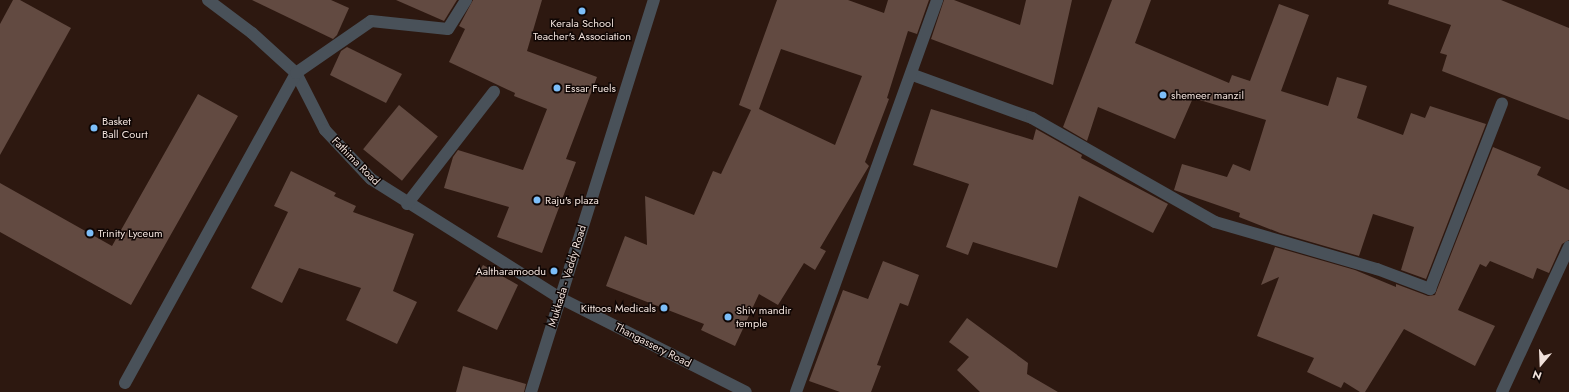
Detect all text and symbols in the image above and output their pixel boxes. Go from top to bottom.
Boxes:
marker: Kerala School Teacher's Association [577,6,587,16]
place label: Kerala School Teacher's Association [533,17,631,43]
place label: Essar Fuels [565,81,616,95]
marker: Essar Fuels [552,83,562,93]
place label: shemeer manzil [1171,88,1244,102]
marker: shemeer manzil [1158,90,1168,100]
place label: Basket Ball Court [102,115,148,141]
marker: Basket Ball Court [89,123,99,133]
street label: Fathima Road [329,134,383,188]
place label: Raju's plaza [545,193,599,207]
marker: Raju's plaza [532,195,542,205]
street label: Mukkada - Vaddy Road [545,223,589,329]
place label: Trinity Lyceum [98,226,163,240]
marker: Trinity Lyceum [85,228,95,238]
place label: Aaltharamoodu [476,264,546,278]
marker: Aaltharamoodu [549,266,559,276]
place label: Kittoos Medicals [581,301,656,315]
marker: Kittoos Medicals [659,303,669,313]
place label: Shiv mandir temple [736,304,791,330]
marker: Shiv mandir temple [723,312,733,322]
street label: Thangassery Road [613,320,693,370]
north arrow [1521,344,1561,384]
text: N [1530,366,1544,384]

